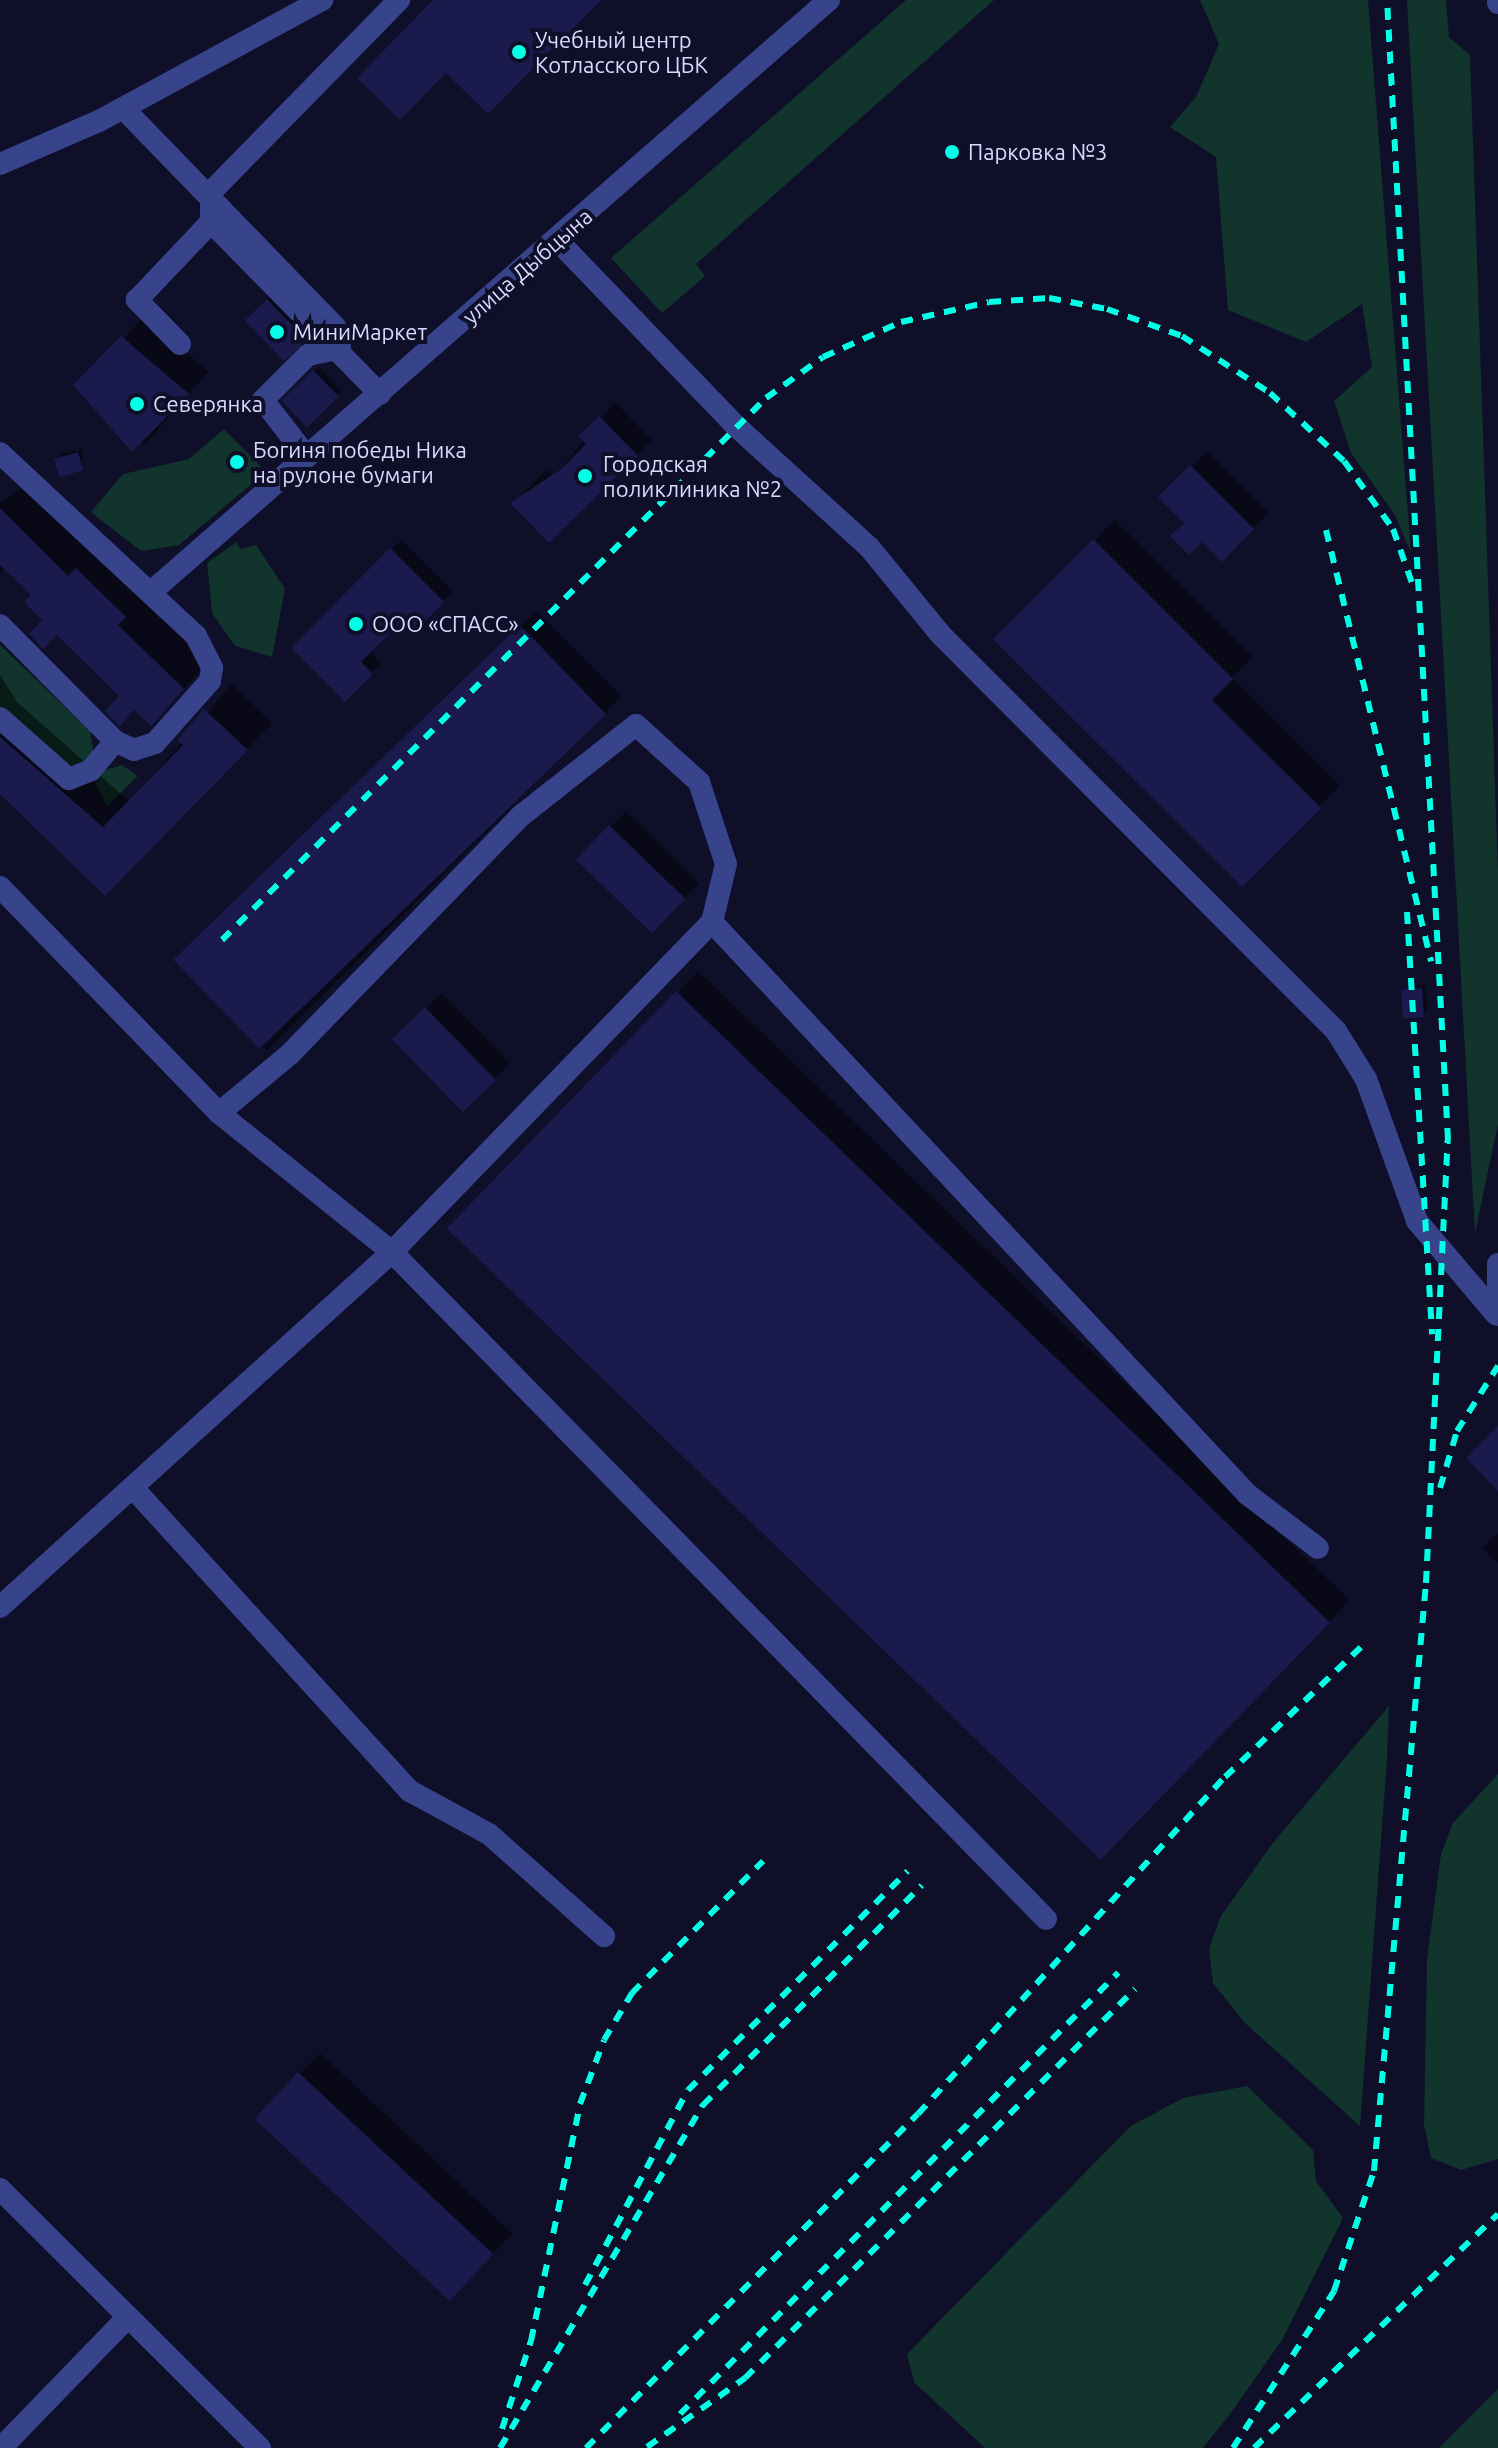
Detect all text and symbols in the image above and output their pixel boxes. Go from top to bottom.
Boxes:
place label: Учебный центр Котласского ЦБК [535,26,708,78]
marker: Учебный центр Котласского ЦБК [510,43,528,61]
place label: Парковка №3 [968,139,1108,165]
marker: Парковка №3 [943,143,961,161]
street label: улица Дыбцына [457,203,597,329]
place label: MиниMаркет [293,319,427,345]
marker: MиниMаркет [268,323,286,341]
place label: Северянка [153,391,263,417]
marker: Северянка [128,395,146,413]
place label: Богиня победы Ника на рулоне бумаги [253,436,467,488]
place label: Городская поликлиника №2 [603,450,782,502]
marker: Богиня победы Ника на рулоне бумаги [228,453,246,471]
marker: Городская поликлиника №2 [574,465,596,487]
place label: ООО «СПАСС» [372,611,518,637]
marker: ООО «СПАСС» [347,615,365,633]

